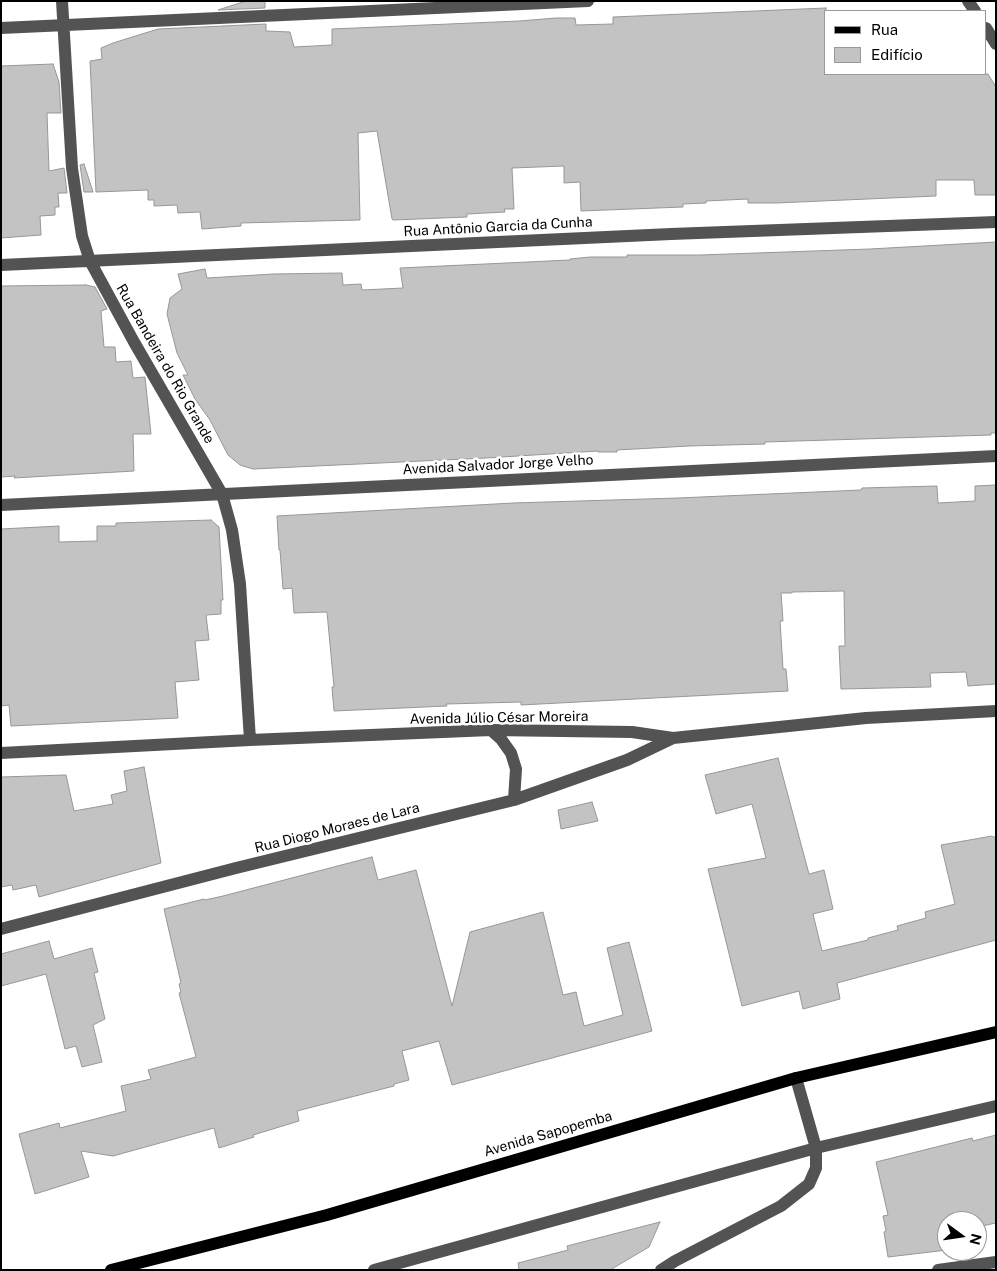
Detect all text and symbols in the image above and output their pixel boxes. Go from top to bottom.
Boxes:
legend [824,10,987,75]
text: Rua [871,21,898,38]
text: Edifício [871,46,923,63]
street label: Rua Antônio Garcia da Cunha [403,214,593,240]
street label: Rua Bandeira do Rio Grande [112,281,218,447]
street label: Avenida Salvador Jorge Velho [402,452,594,478]
street label: Avenida Júlio César Moreira [409,708,589,728]
street label: Rua Diogo Moraes de Lara [253,799,421,857]
street label: Avenida Sapopemba [482,1108,614,1160]
north arrow [937,1211,987,1261]
text: N [966,1232,985,1247]

